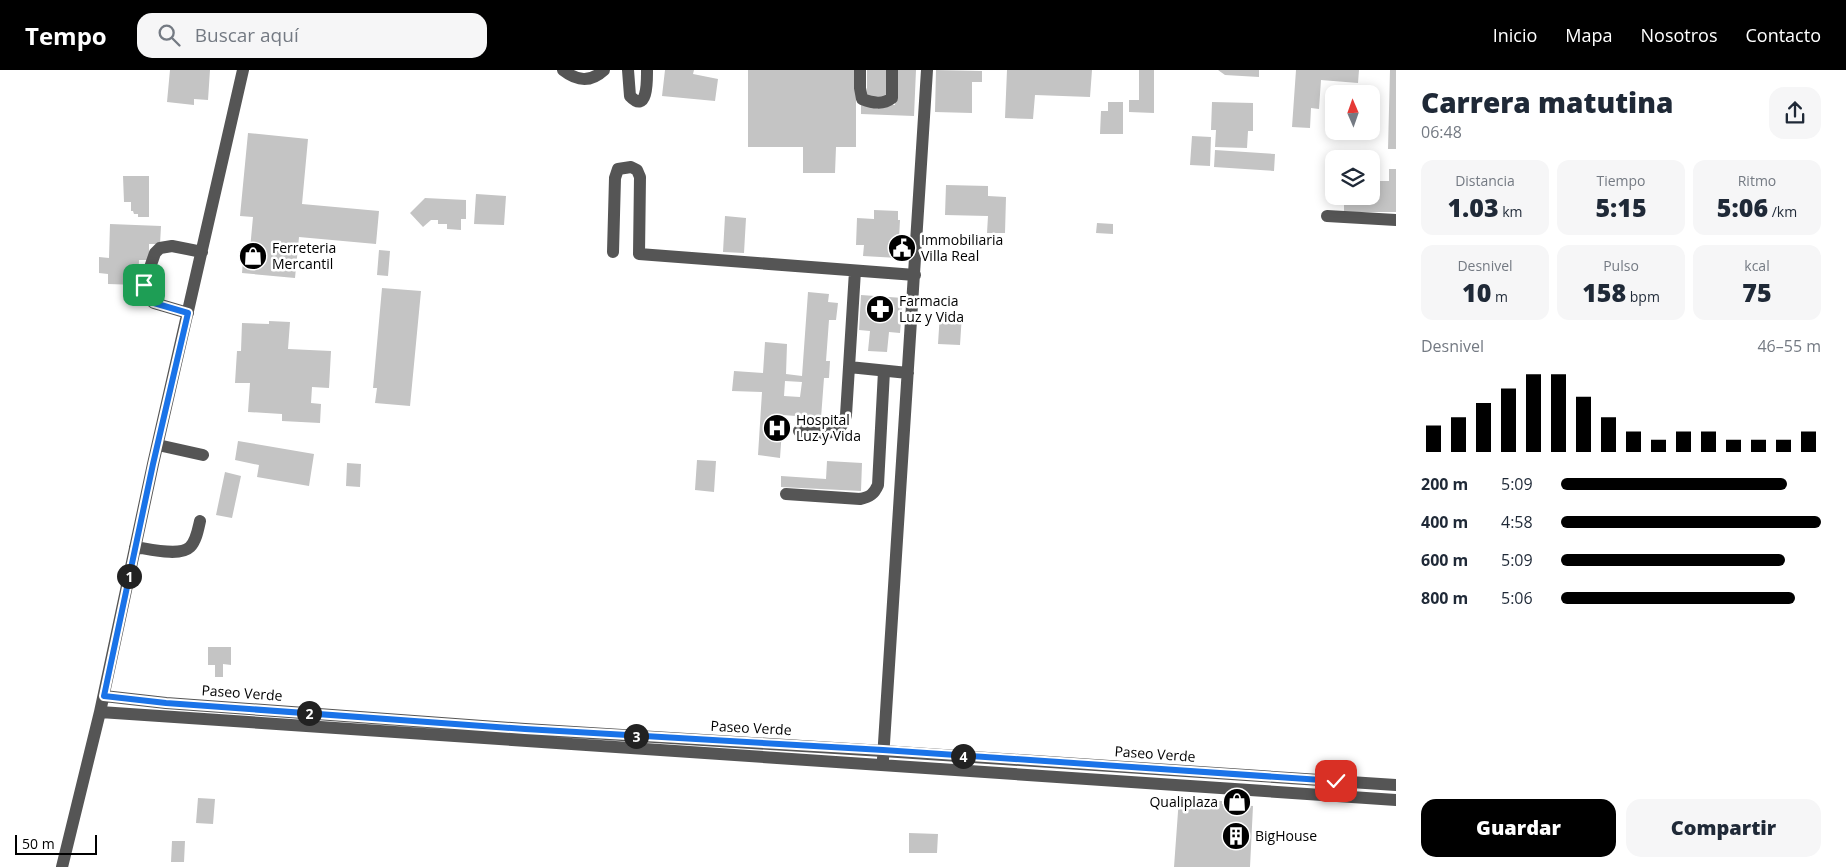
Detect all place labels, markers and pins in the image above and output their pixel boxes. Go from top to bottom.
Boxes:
place label: Immobiliaria Villa Real [921,230,1003,265]
public building icon: Immobiliaria Villa Real [887,233,917,263]
place label: Ferreteria Mercantil [272,238,336,273]
shop icon: Ferreteria Mercantil [238,241,268,271]
pin [123,264,165,306]
place label: Farmacia Luz y Vida [899,291,964,326]
pharmacy icon: Farmacia Luz y Vida [865,294,895,324]
place label: Hospital Luz y Vida [796,410,861,445]
hospital icon: Hospital Luz y Vida [762,413,792,443]
pin: 1 [116,564,142,588]
pin: 2 [296,700,322,726]
pin: 3 [624,724,648,748]
pin: 4 [950,744,976,768]
pin [1315,760,1357,802]
shop icon: Qualiplaza [1222,787,1252,817]
place label: Qualiplaza [1149,792,1218,811]
building icon: BigHouse [1221,821,1251,851]
place label: BigHouse [1255,826,1317,845]

